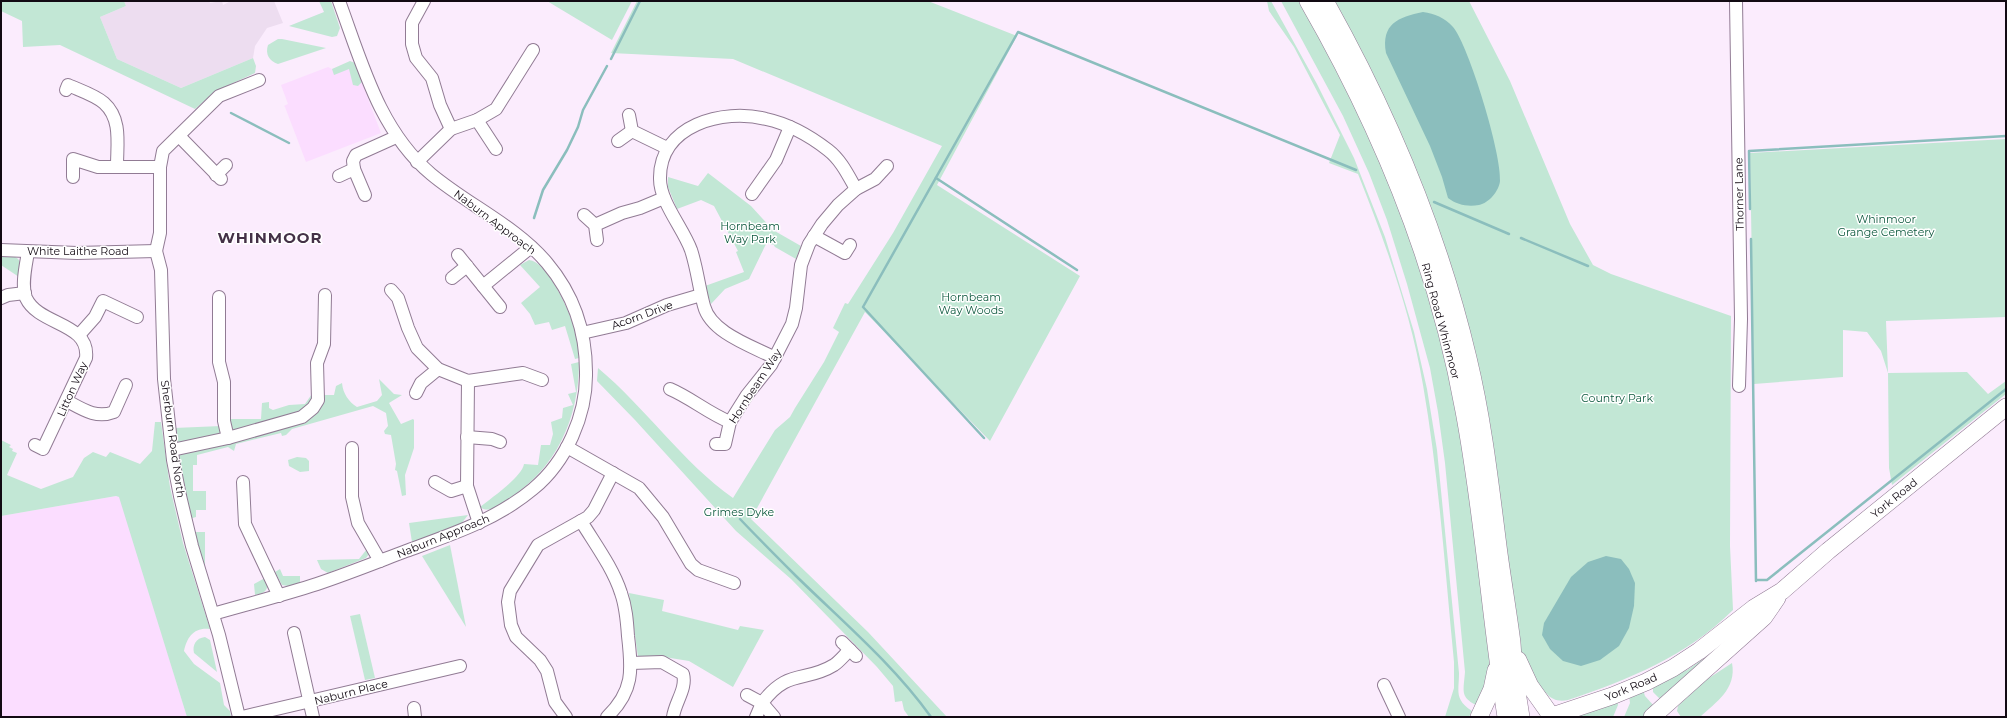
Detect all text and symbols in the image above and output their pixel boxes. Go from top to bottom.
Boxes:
street label: Thorner Lane [1731,157,1747,231]
street label: Naburn Approach [451,187,539,257]
park label: Whinmoor Grange Cemetery [1837,212,1935,239]
park label: Hornbeam Way Park [720,219,780,246]
district label: WHINMOOR [217,228,323,247]
street label: White Laithe Road [27,244,129,258]
street label: Ring Road Whinmoor [1419,261,1463,381]
park label: Hornbeam Way Woods [939,290,1004,317]
street label: Acorn Drive [609,297,675,333]
street label: Hornbeam Way [726,346,784,426]
street label: Litton Way [54,359,90,419]
street label: Sherburn Road North [158,379,188,499]
park label: Country Park [1581,391,1653,405]
street label: York Road [1868,475,1920,521]
park label: Grimes Dyke [704,505,775,519]
street label: Naburn Approach [395,511,491,561]
street label: York Road [1603,670,1659,704]
street label: Naburn Place [313,676,389,708]

